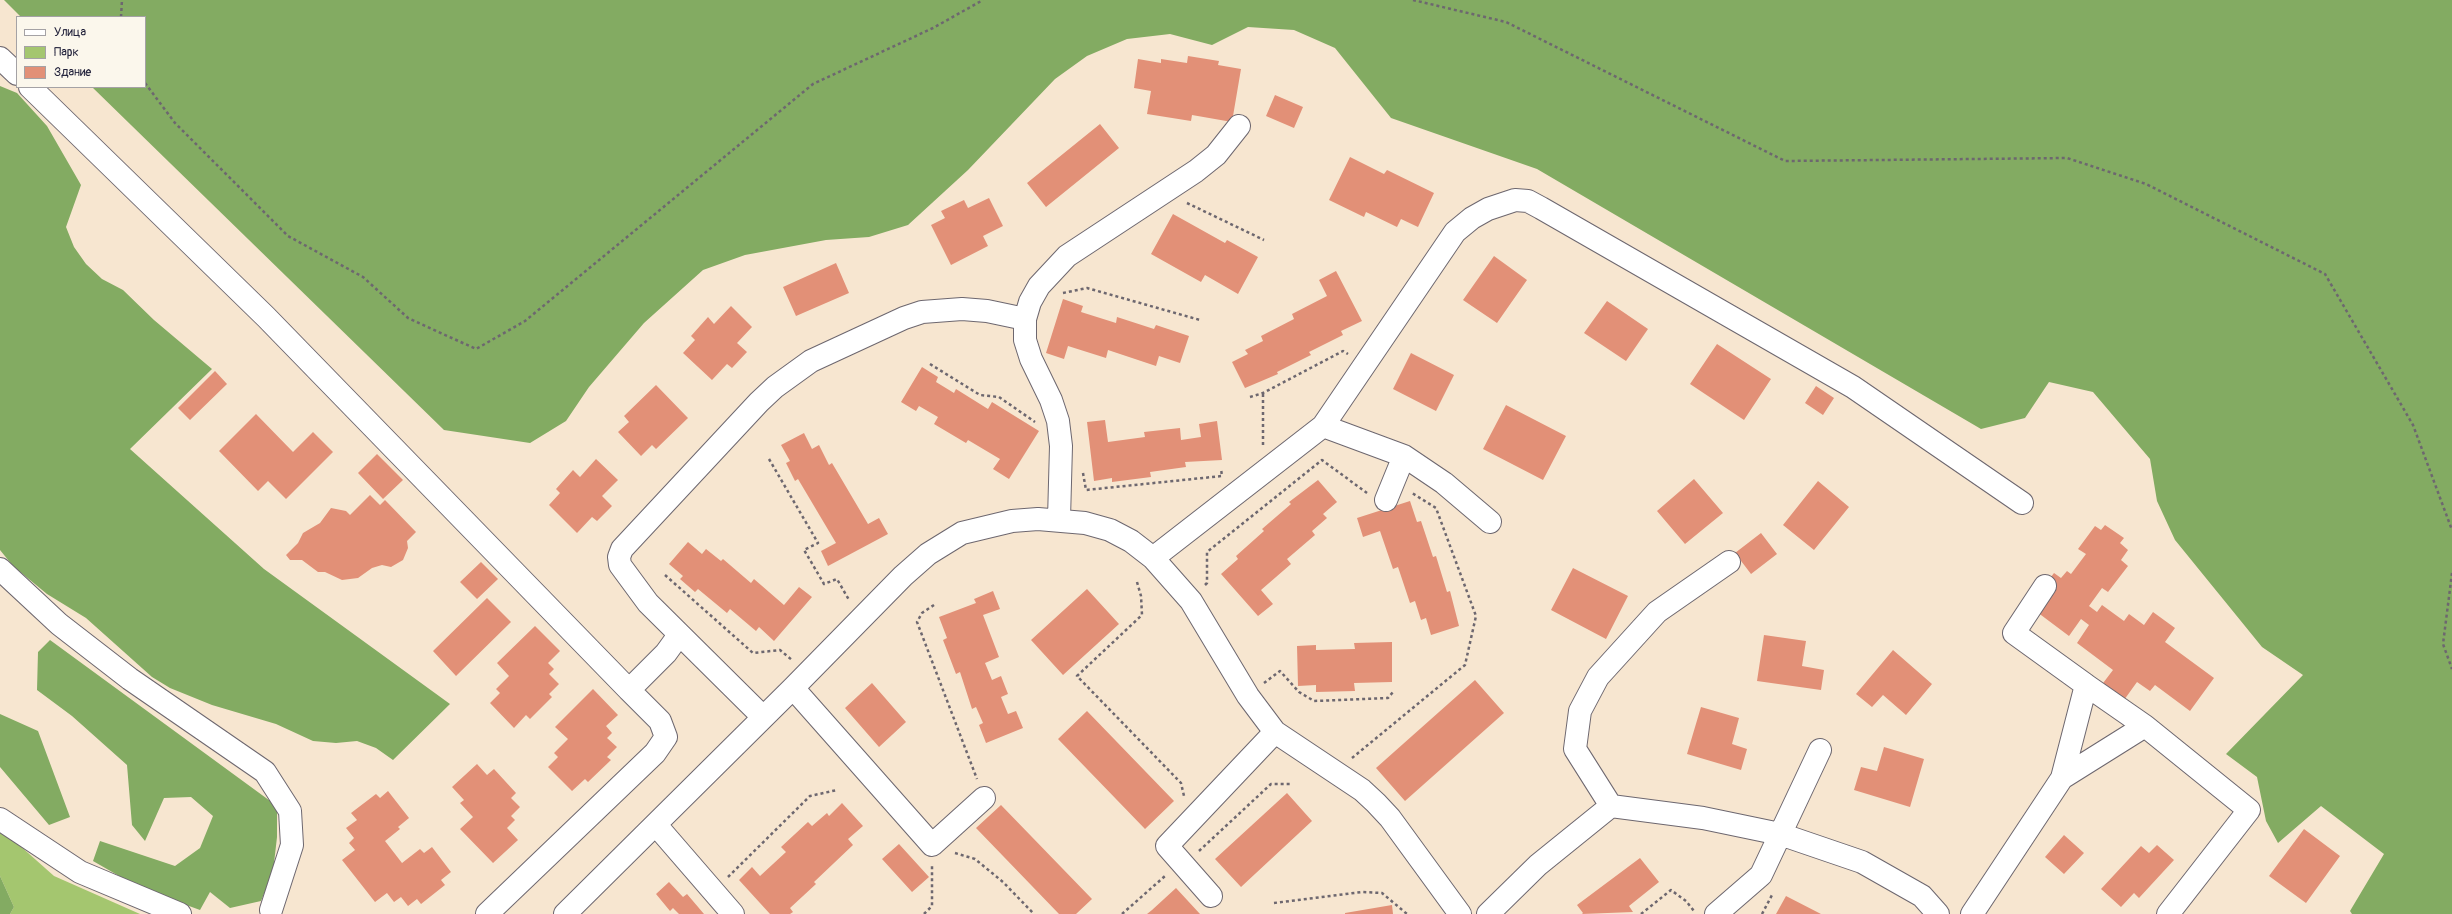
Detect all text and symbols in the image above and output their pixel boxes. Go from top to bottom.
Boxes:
legend [16,16,146,88]
text: Улица [54,25,86,40]
text: Парк [54,45,79,60]
text: Здание [54,65,91,80]

